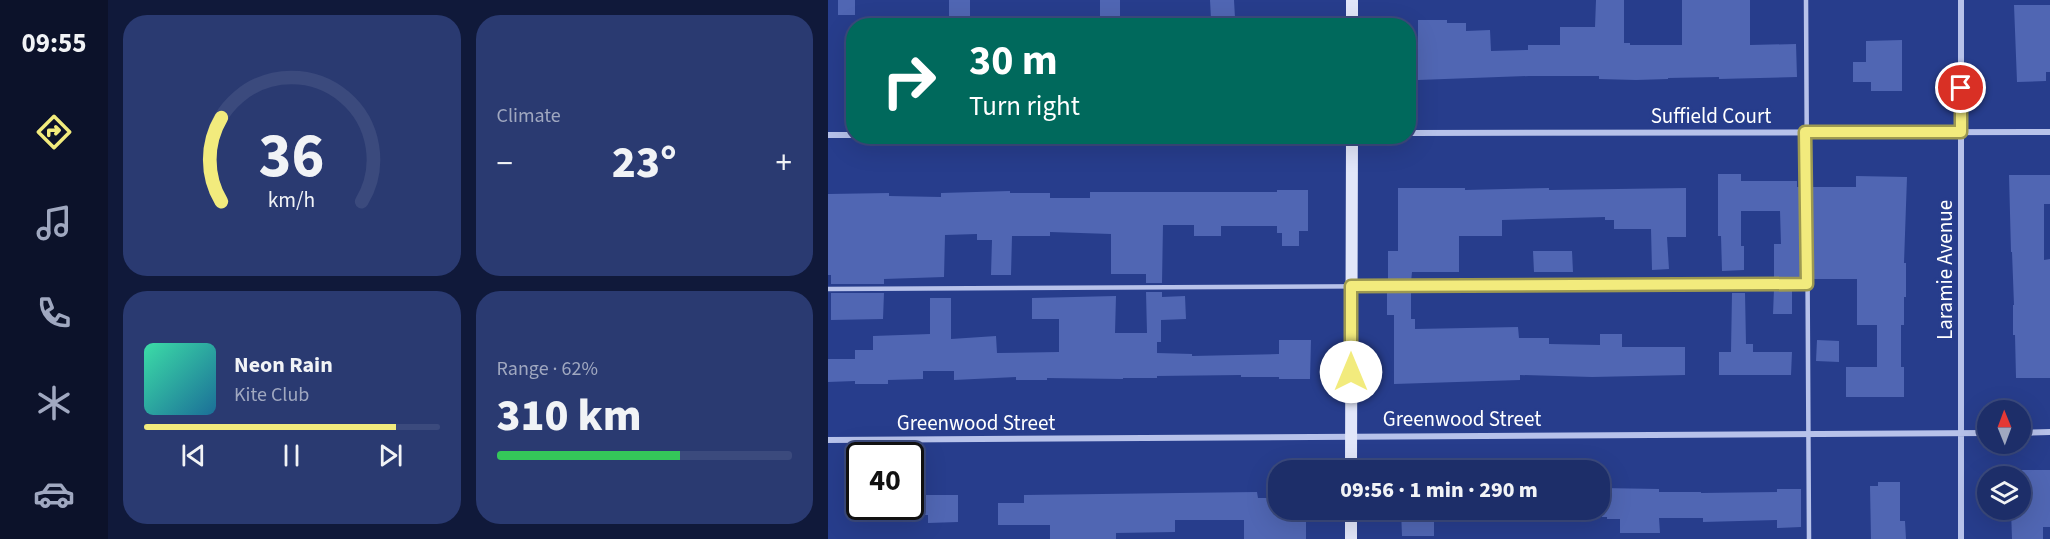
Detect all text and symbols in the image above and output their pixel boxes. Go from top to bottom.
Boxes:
text: 09:55 [21,24,87,63]
text: 30 m [969,31,1058,91]
icon: right [870,42,948,120]
pin [1935,62,1986,113]
icon: arrive [1944,71,1977,104]
text: Turn right [969,87,1080,126]
street label: Suffield Court [1651,101,1771,131]
text: Climate [497,102,561,130]
icon: directions [33,111,75,153]
text: 36 [259,112,325,201]
text: 23° [612,131,677,195]
text: − [497,140,513,187]
text: + [776,140,792,187]
text: km/h [268,186,316,217]
street label: Laramie Avenue [1930,200,1960,340]
icon: music [33,202,75,244]
icon: phone [33,292,75,334]
position arrow [1319,340,1383,404]
text: Neon Rain [234,349,333,381]
text: Range · 62% [497,355,598,383]
text: Kite Club [234,381,309,409]
icon: climate [33,382,75,424]
text: 310 km [497,384,642,448]
north arrow [1977,400,2031,454]
map controls [1977,400,2031,520]
street label: Greenwood Street [1383,404,1541,434]
street label: Greenwood Street [897,408,1055,438]
icon: previous [177,439,210,472]
icon: pause [275,439,308,472]
icon: next [374,439,407,472]
speed limit sign: 40 [846,442,924,520]
button: layers [1977,466,2031,520]
icon: car [33,473,75,515]
text: 09:56 · 1 min · 290 m [1340,474,1538,506]

